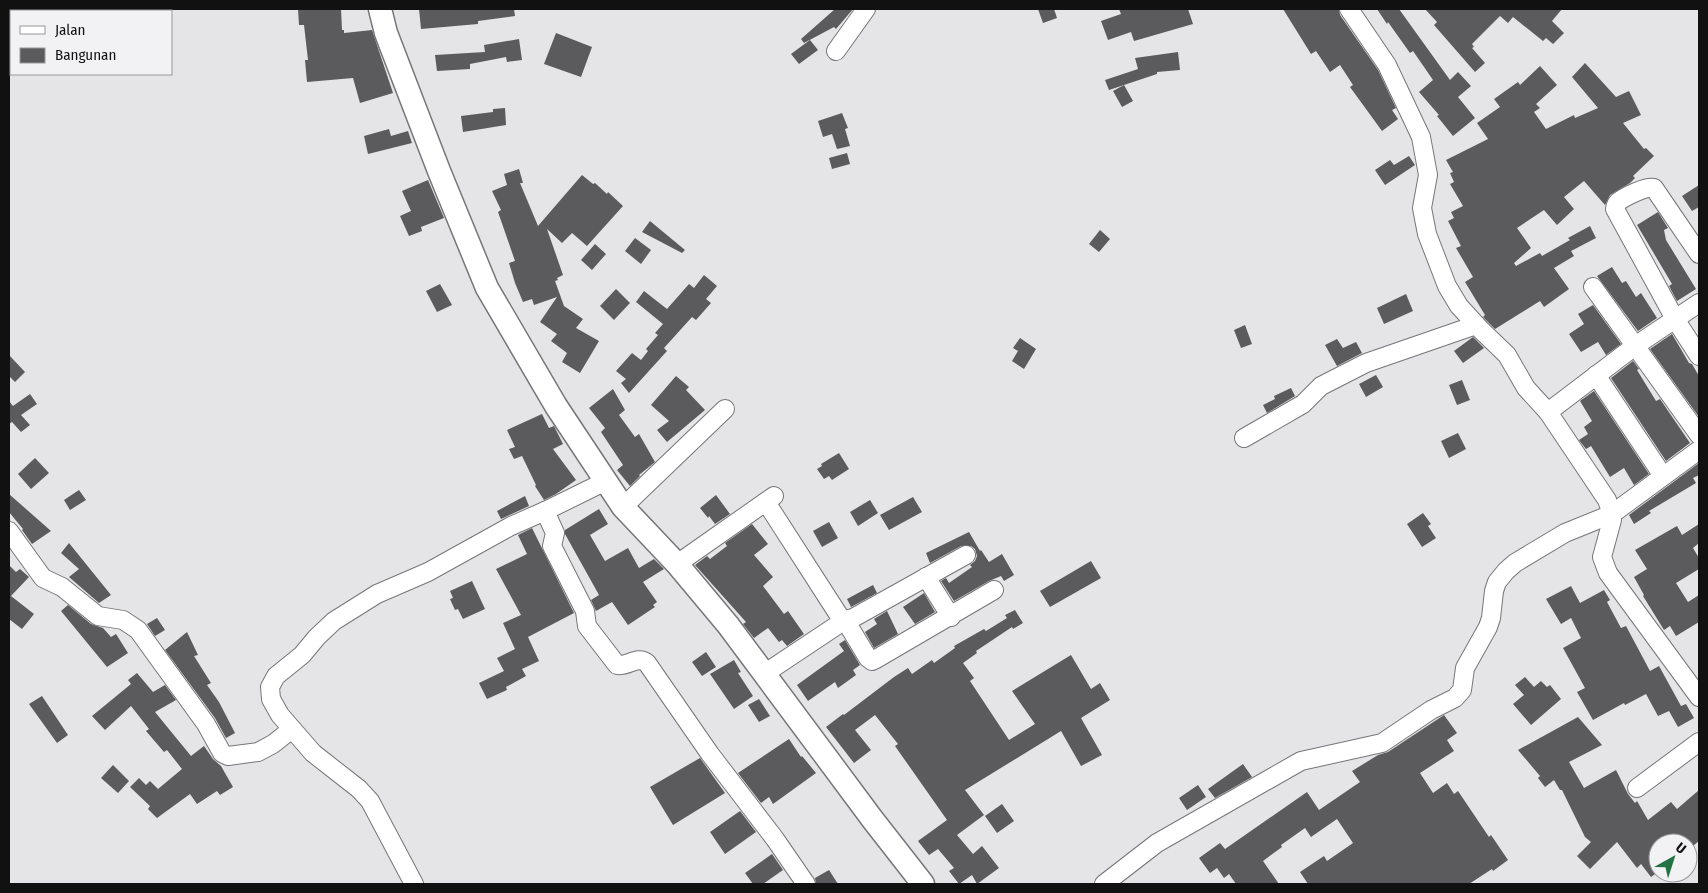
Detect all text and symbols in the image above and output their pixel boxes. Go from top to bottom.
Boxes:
legend [10,10,172,75]
text: Jalan [55,21,85,39]
text: Bangunan [55,46,116,64]
north arrow [1648,833,1698,883]
text: U [1672,839,1689,857]

